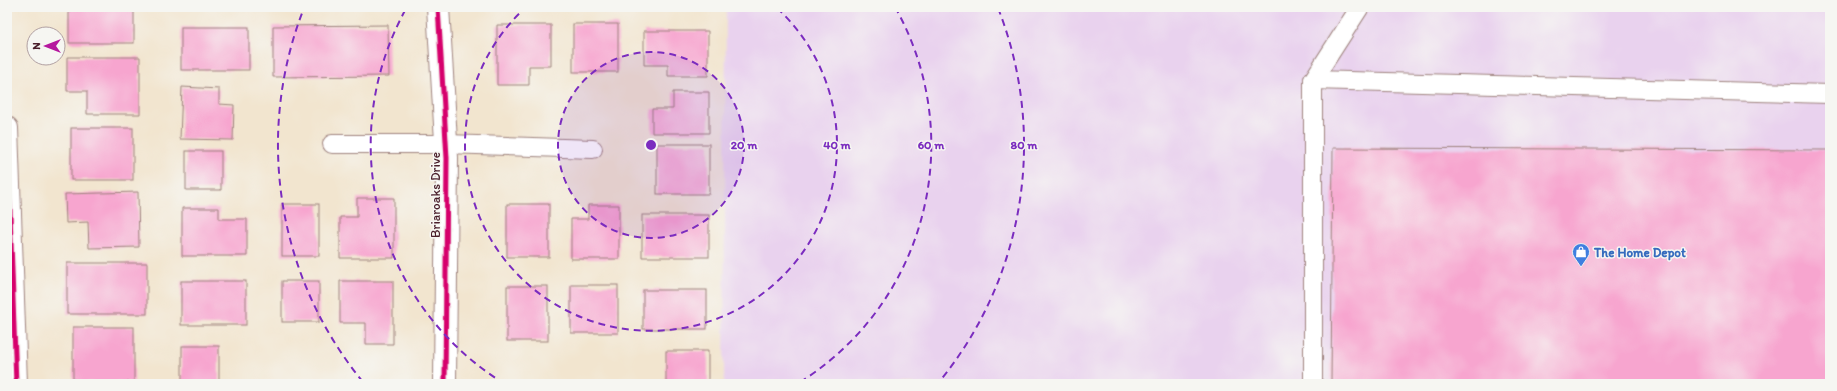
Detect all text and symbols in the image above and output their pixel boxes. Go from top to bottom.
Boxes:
north arrow [26,26,66,66]
text: N [30,42,43,50]
centre of rings [644,138,658,152]
text: 20 m [731,138,758,152]
text: 40 m [823,138,852,152]
text: 60 m [918,138,945,152]
text: 80 m [1011,138,1038,152]
street label: Briaroaks Drive [428,152,443,238]
shop icon: The Home Depot [1571,242,1591,267]
place label: The Home Depot [1593,245,1686,261]

